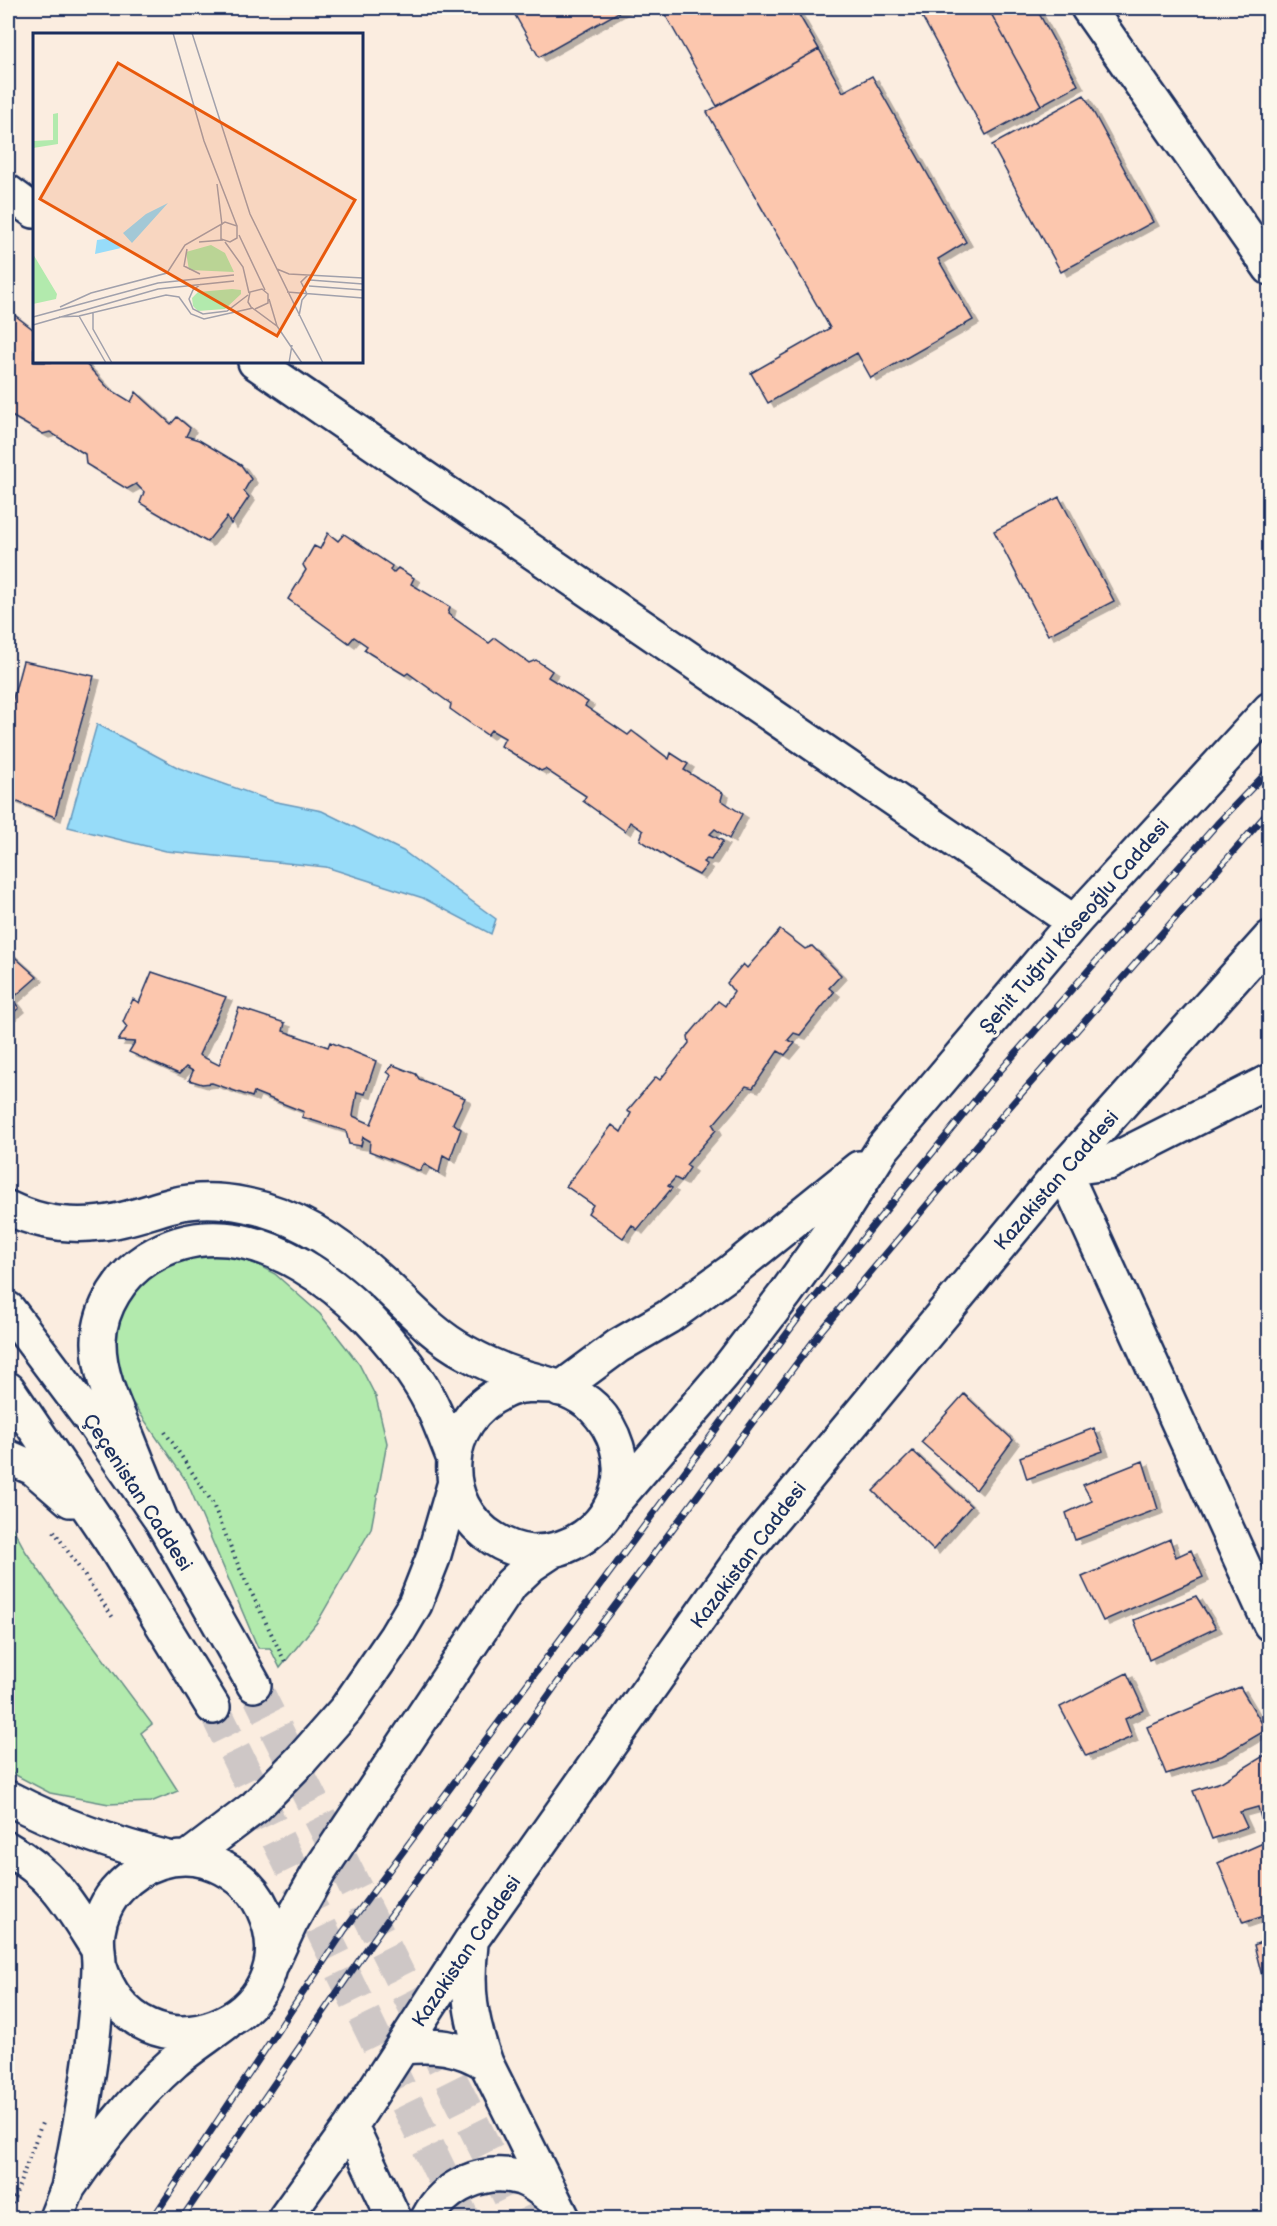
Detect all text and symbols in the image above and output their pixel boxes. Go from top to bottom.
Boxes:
inset map [33,33,363,363]
street label: Şehit Tuğrul Köseoğlu Caddesi [975,814,1175,1039]
street label: Kazakistan Caddesi [989,1106,1124,1255]
street label: Çeçenistan Caddesi [77,1409,197,1576]
street label: Kazakistan Caddesi [686,1478,812,1634]
street label: Kazakistan Caddesi [407,1871,526,2032]

